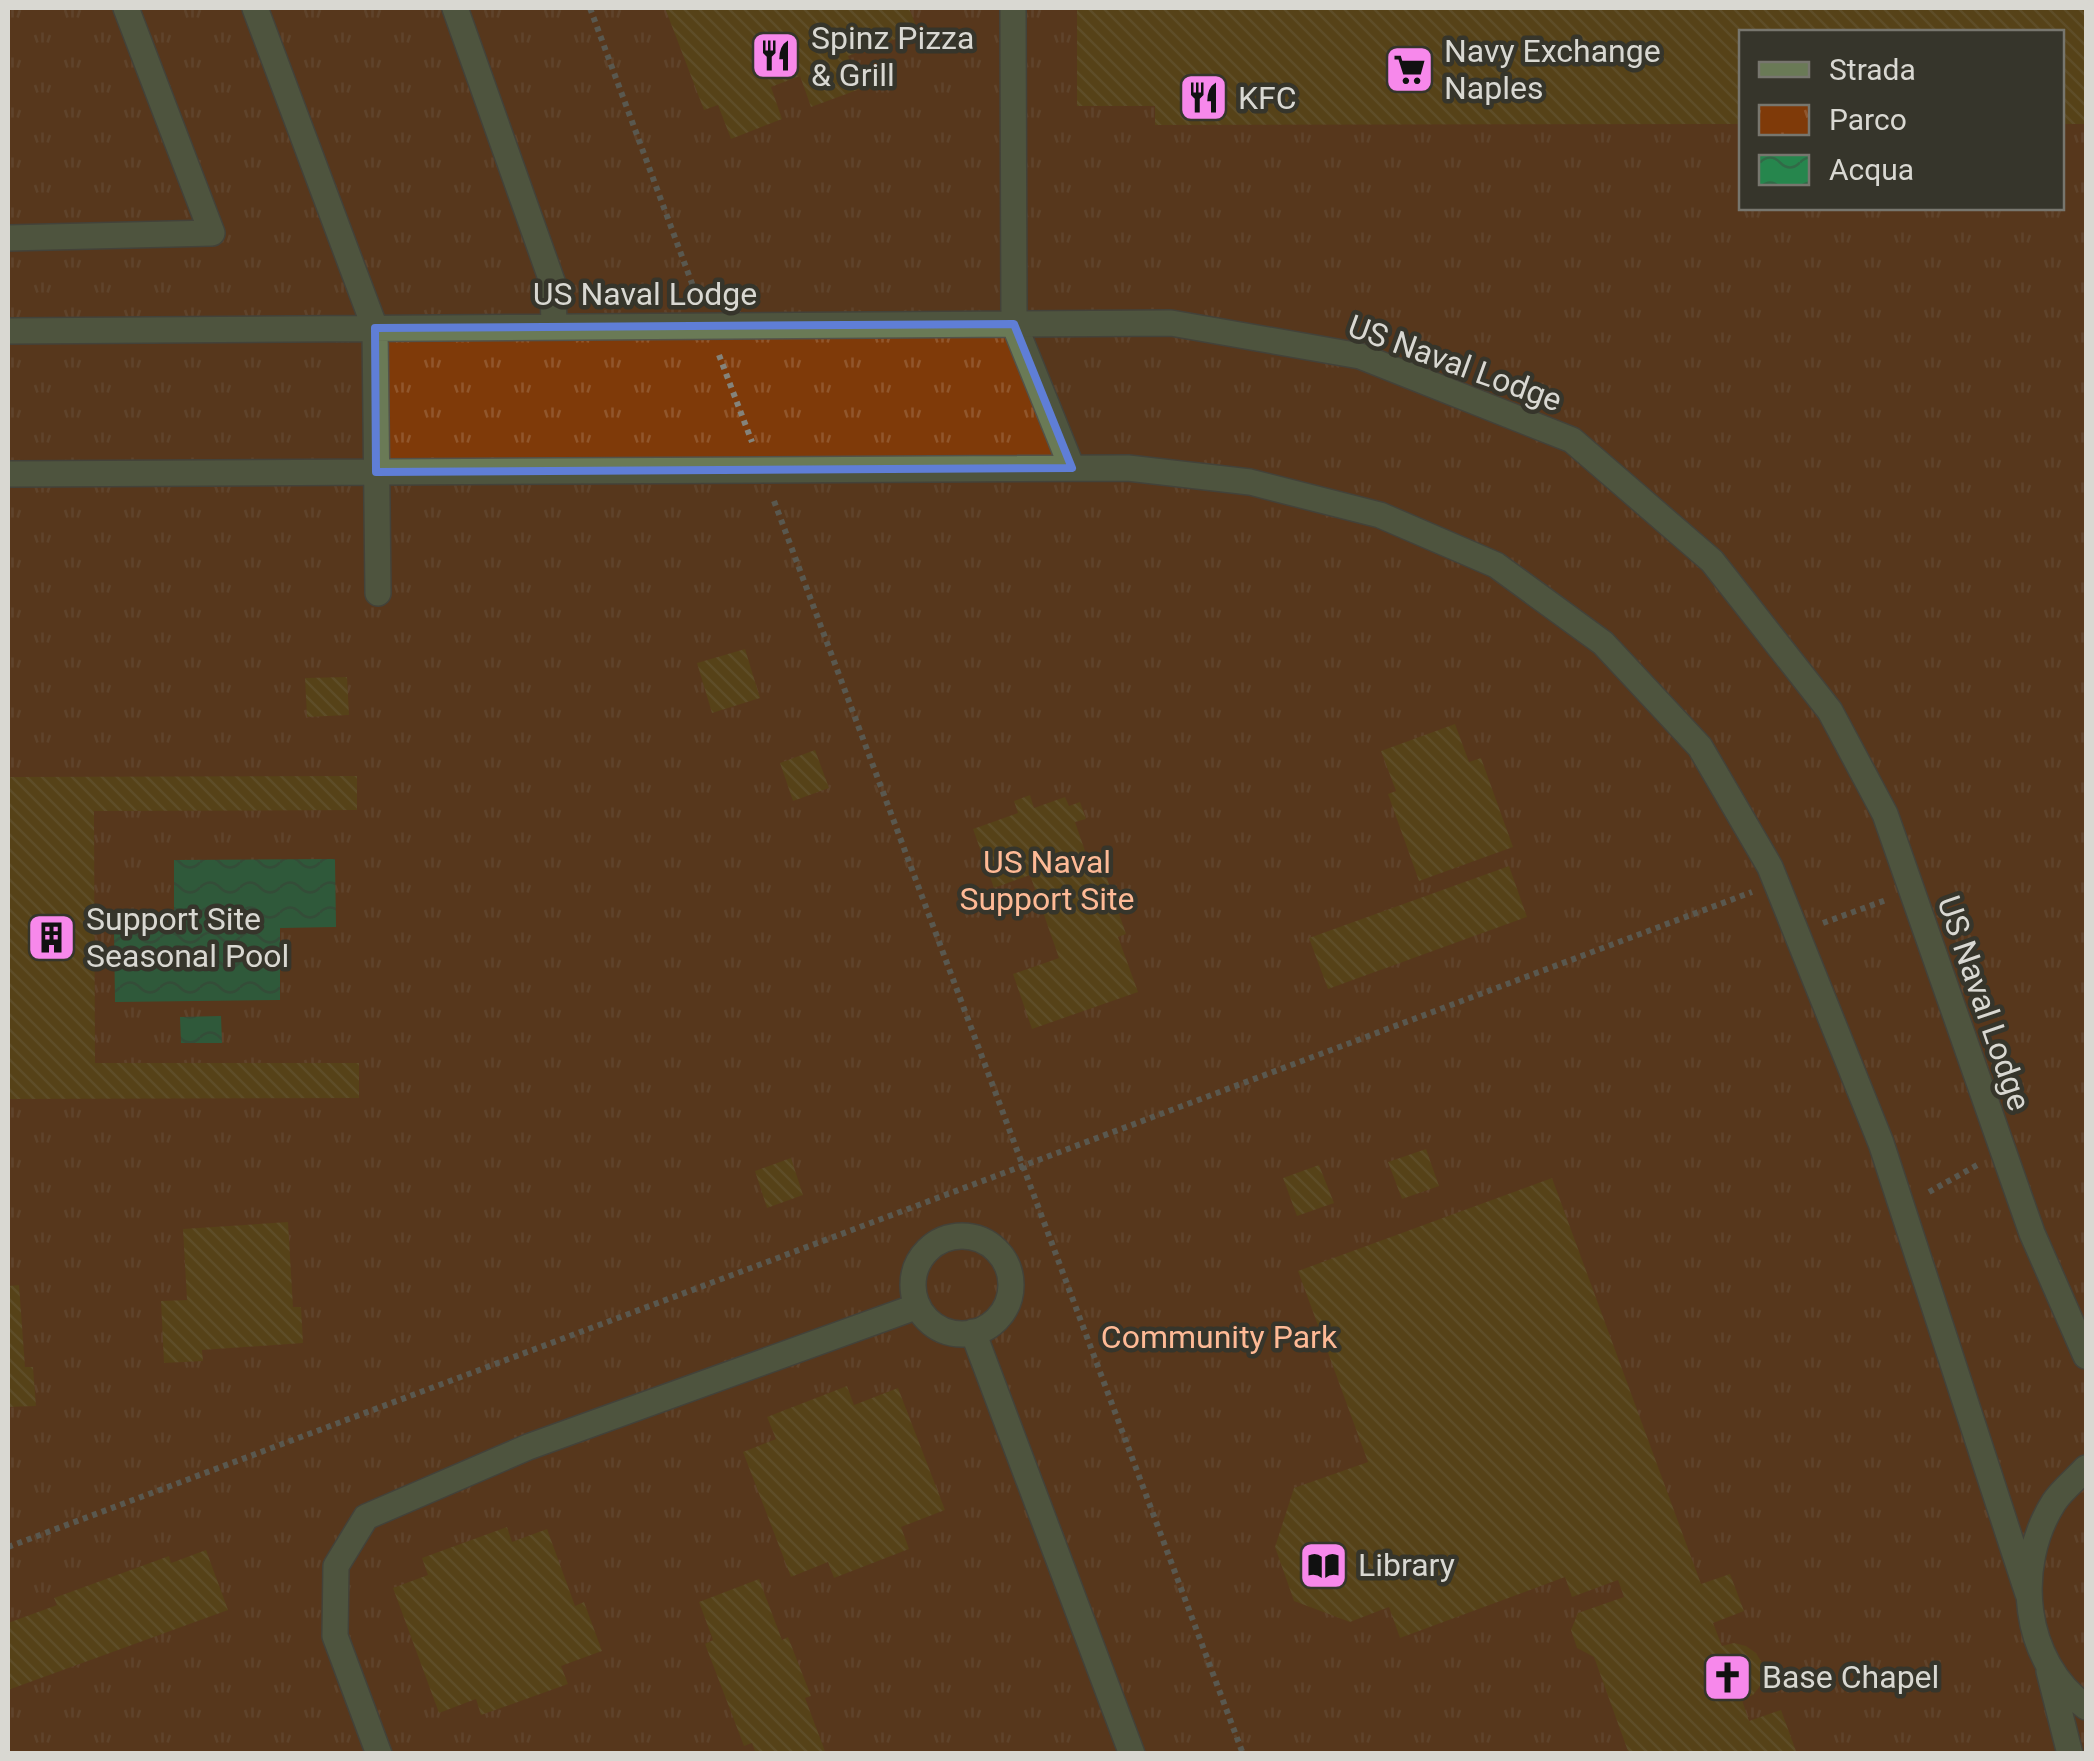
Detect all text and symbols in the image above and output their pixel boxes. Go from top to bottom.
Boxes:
place label: Spinz Pizza & Grill [811,19,974,94]
restaurant icon: Spinz Pizza & Grill [750,30,802,82]
legend [1739,30,2064,210]
place label: Navy Exchange Naples [1444,32,1661,107]
supermarket icon: Navy Exchange Naples [1383,43,1435,95]
text: Strada [1829,52,1916,87]
restaurant icon: KFC [1177,72,1229,124]
place label: KFC [1238,79,1297,117]
text: Parco [1829,102,1907,137]
text: Acqua [1829,152,1914,187]
street label: US Naval Lodge [533,275,757,313]
street label: US Naval Lodge [1343,307,1567,419]
park label: US Naval Support Site [959,843,1135,918]
street label: US Naval Lodge [1929,891,2039,1115]
place label: Support Site Seasonal Pool [86,900,289,975]
building icon: Support Site Seasonal Pool [25,911,77,963]
park label: Community Park [1101,1318,1338,1356]
library icon: Library [1297,1539,1349,1591]
place label: Library [1358,1546,1455,1584]
church icon: Base Chapel [1701,1651,1753,1703]
place label: Base Chapel [1762,1658,1939,1696]

